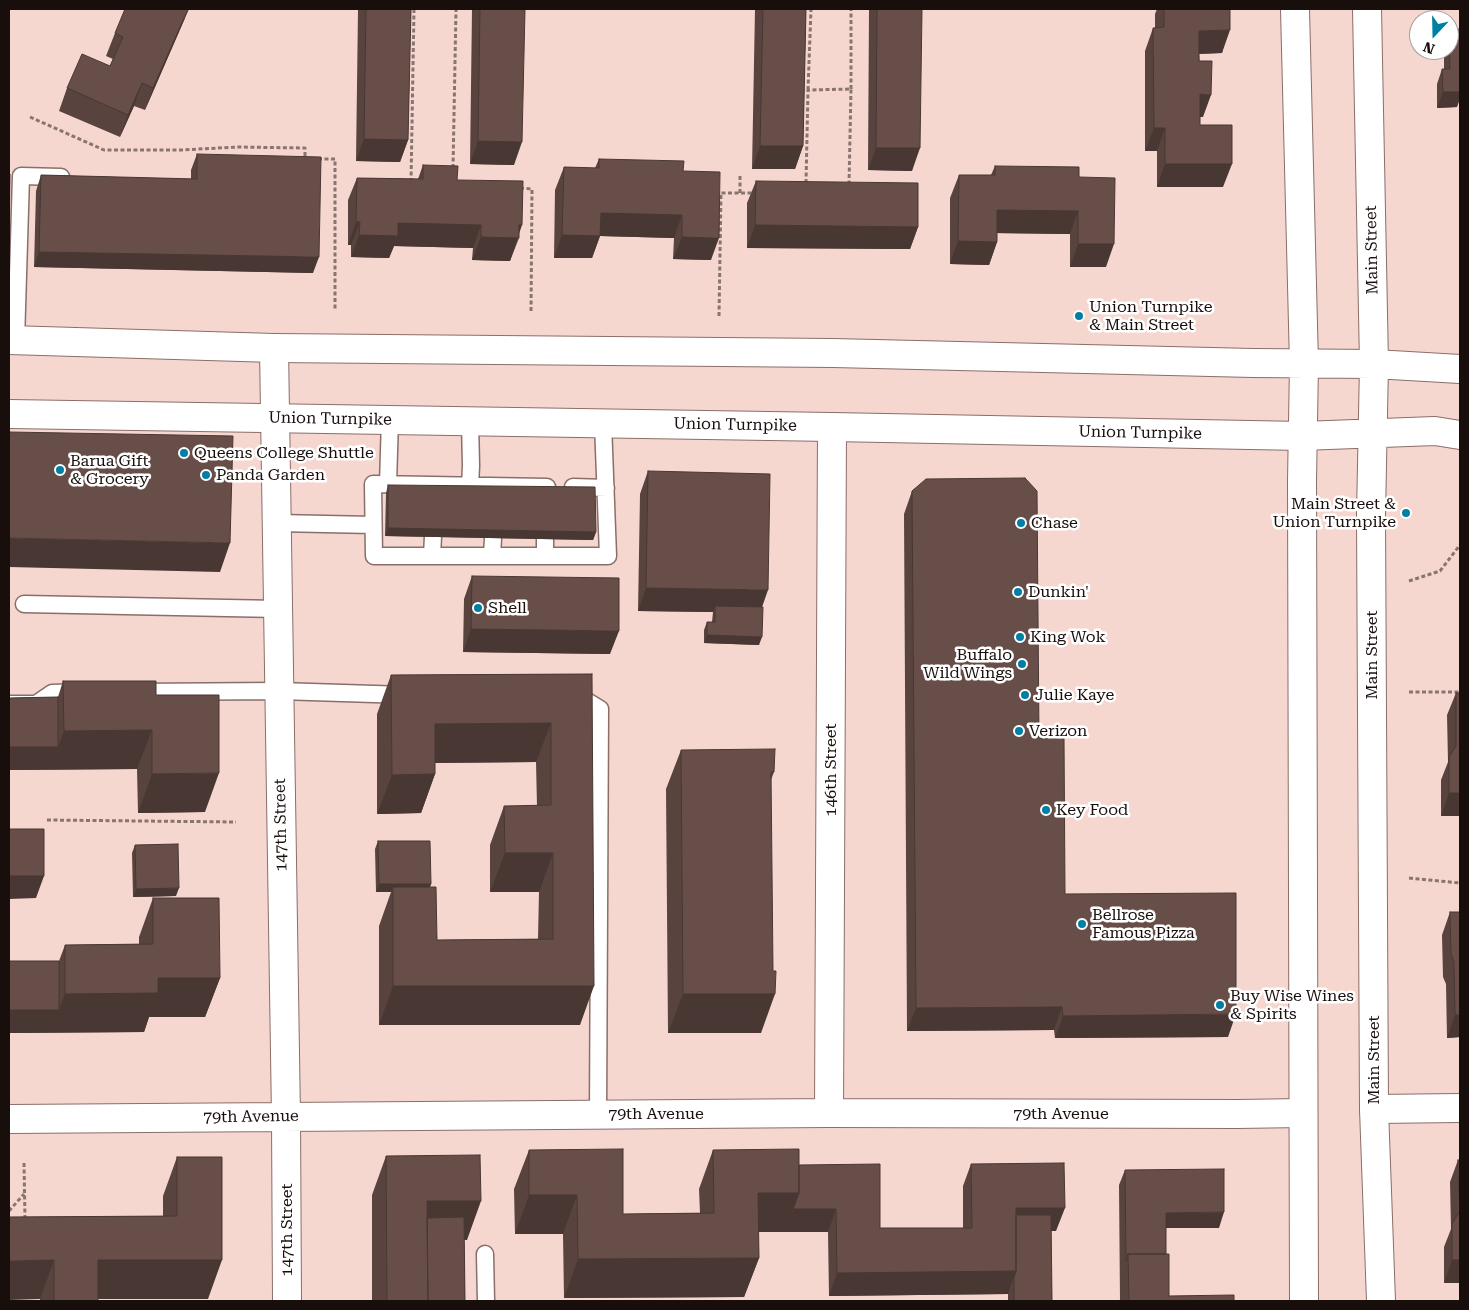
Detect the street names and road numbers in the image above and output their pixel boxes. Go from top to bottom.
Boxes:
street label: Main Street [1362,205,1382,295]
street label: Union Turnpike [268,408,392,430]
street label: Union Turnpike [673,414,797,436]
street label: Union Turnpike [1078,422,1202,444]
street label: Main Street [1362,610,1382,700]
street label: 146th Street [821,723,841,817]
street label: 147th Street [271,778,291,872]
street label: Main Street [1364,1015,1384,1105]
street label: 79th Avenue [608,1104,704,1124]
street label: 79th Avenue [1013,1104,1109,1124]
street label: 79th Avenue [203,1107,299,1127]
street label: 147th Street [277,1183,297,1277]

